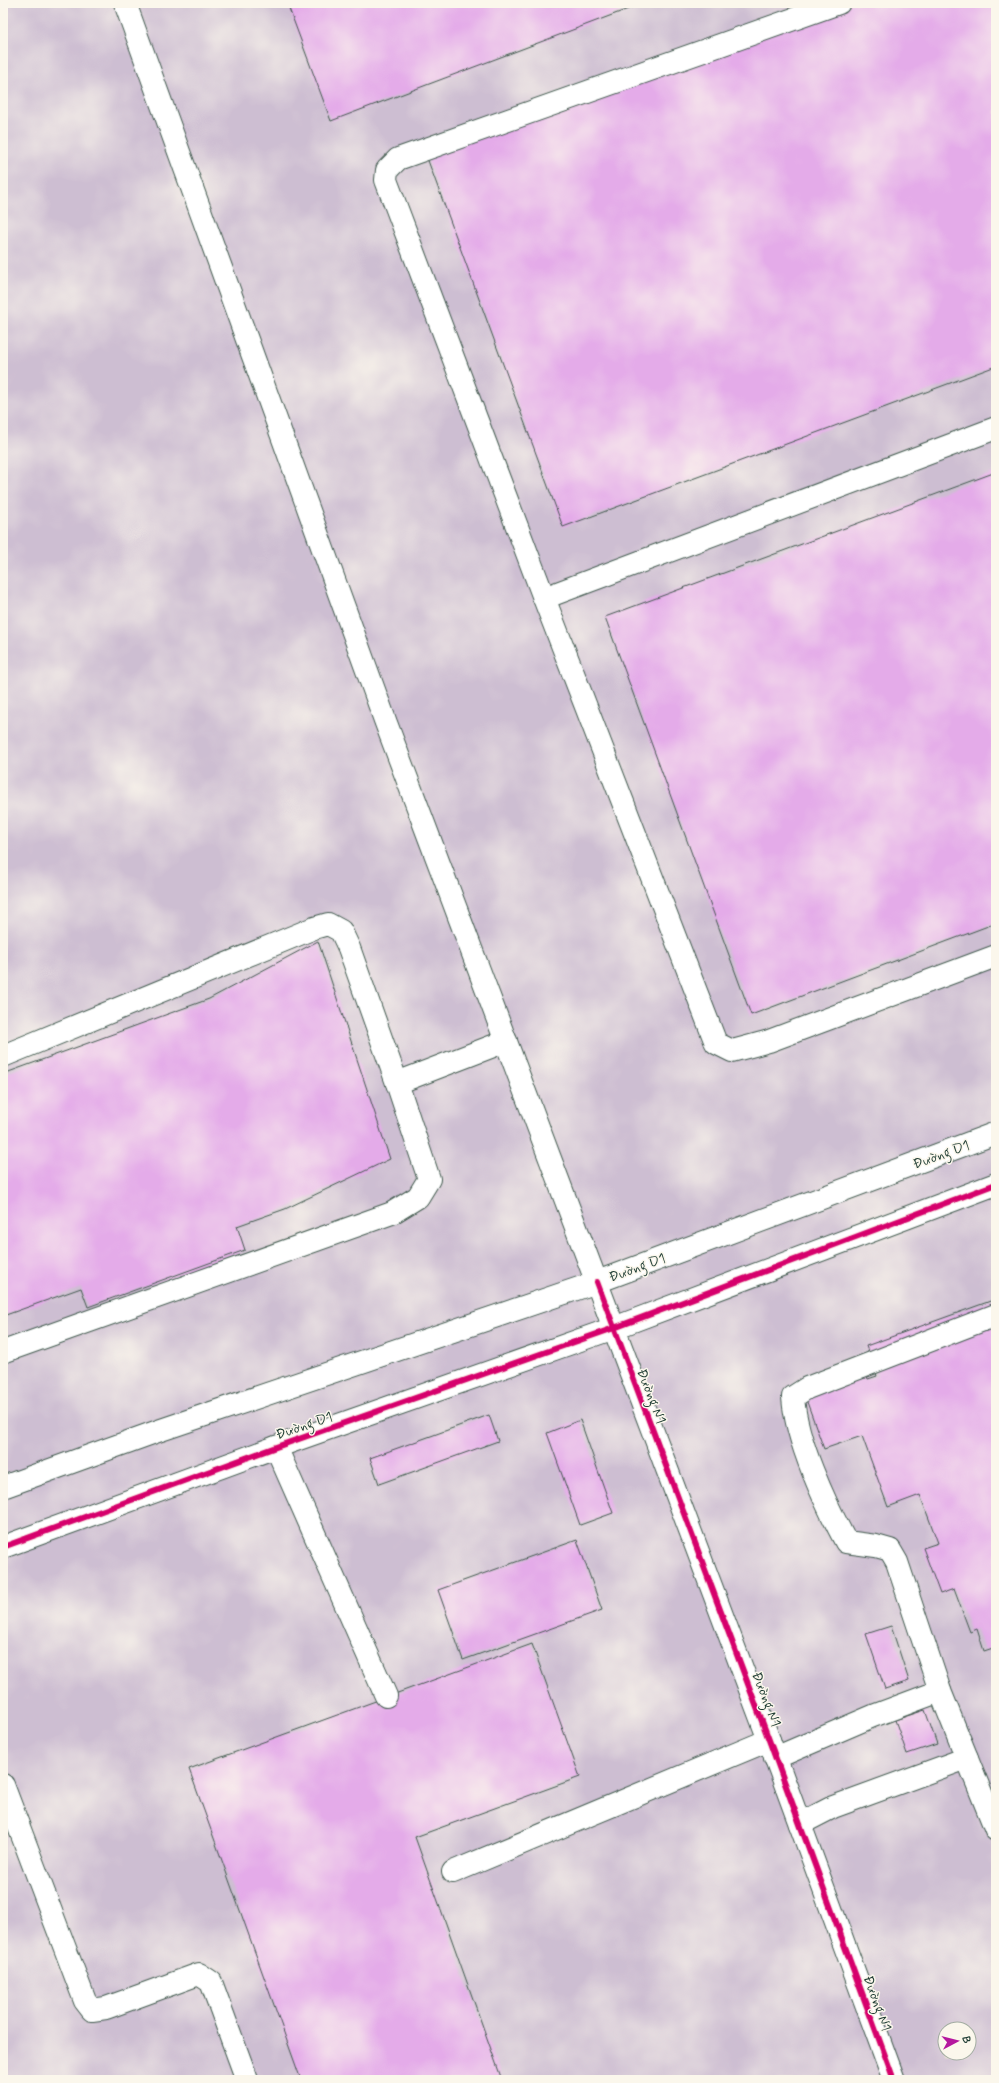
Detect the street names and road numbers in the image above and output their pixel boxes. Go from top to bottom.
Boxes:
street label: Đường D1 [911,1136,973,1175]
street label: Đường D1 [607,1249,669,1288]
street label: Đường N1 [630,1366,670,1427]
street label: Đường D1 [274,1408,336,1446]
street label: Đường N1 [745,1669,785,1730]
street label: Đường N1 [857,1973,895,2034]

